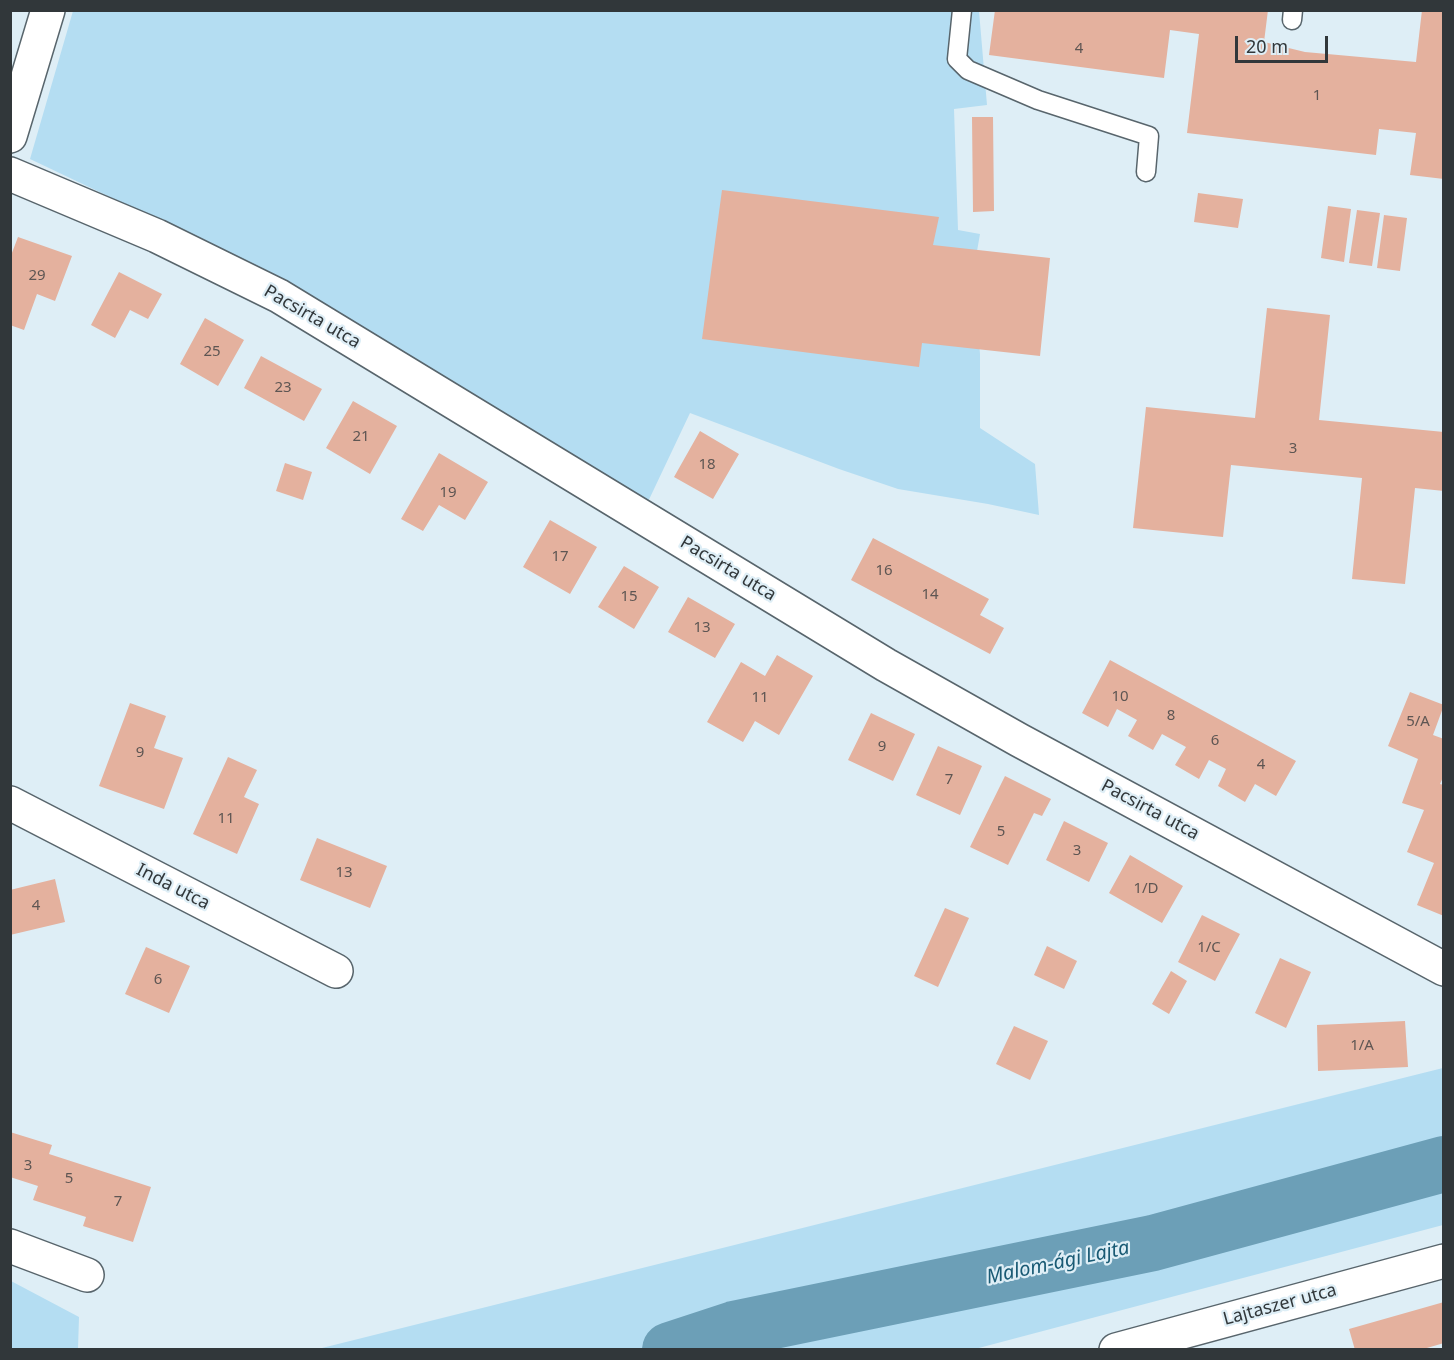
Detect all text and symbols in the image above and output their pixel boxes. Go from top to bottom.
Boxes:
scale bar [1238,24,1331,62]
text: 20 m [1246,34,1288,58]
house number: 4 [1075,40,1083,58]
house number: 1 [1313,87,1321,105]
house number: 29 [28,267,46,285]
street label: Pacsirta utca [260,281,364,353]
house number: 25 [203,343,221,361]
house number: 23 [274,379,292,397]
house number: 21 [352,428,370,446]
house number: 3 [1289,440,1297,458]
house number: 18 [698,456,716,474]
house number: 19 [439,484,457,502]
street label: Pacsirta utca [676,532,780,606]
house number: 17 [551,548,569,566]
house number: 16 [875,562,893,580]
house number: 14 [921,586,939,604]
house number: 15 [620,588,638,606]
house number: 13 [693,619,711,637]
house number: 10 [1111,688,1129,706]
house number: 11 [751,689,769,707]
house number: 8 [1167,707,1175,725]
house number: 5/A [1406,713,1430,731]
house number: 6 [1211,732,1219,750]
house number: 9 [878,738,886,756]
house number: 9 [136,744,144,762]
house number: 4 [1257,756,1265,774]
house number: 7 [945,771,953,789]
street label: Pacsirta utca [1097,775,1203,845]
house number: 11 [217,810,235,828]
house number: 5 [997,823,1005,841]
house number: 3 [1073,842,1081,860]
street label: Inda utca [133,859,213,915]
house number: 13 [335,864,353,882]
house number: 1/D [1133,880,1159,898]
house number: 4 [32,897,40,915]
house number: 1/C [1197,939,1221,957]
house number: 6 [154,971,162,989]
house number: 1/A [1350,1037,1374,1055]
house number: 3 [24,1157,32,1175]
house number: 5 [65,1170,73,1188]
house number: 7 [114,1193,122,1211]
water label: Malom-ági Lajta [984,1236,1132,1290]
street label: Lajtaszer utca [1221,1279,1339,1331]

